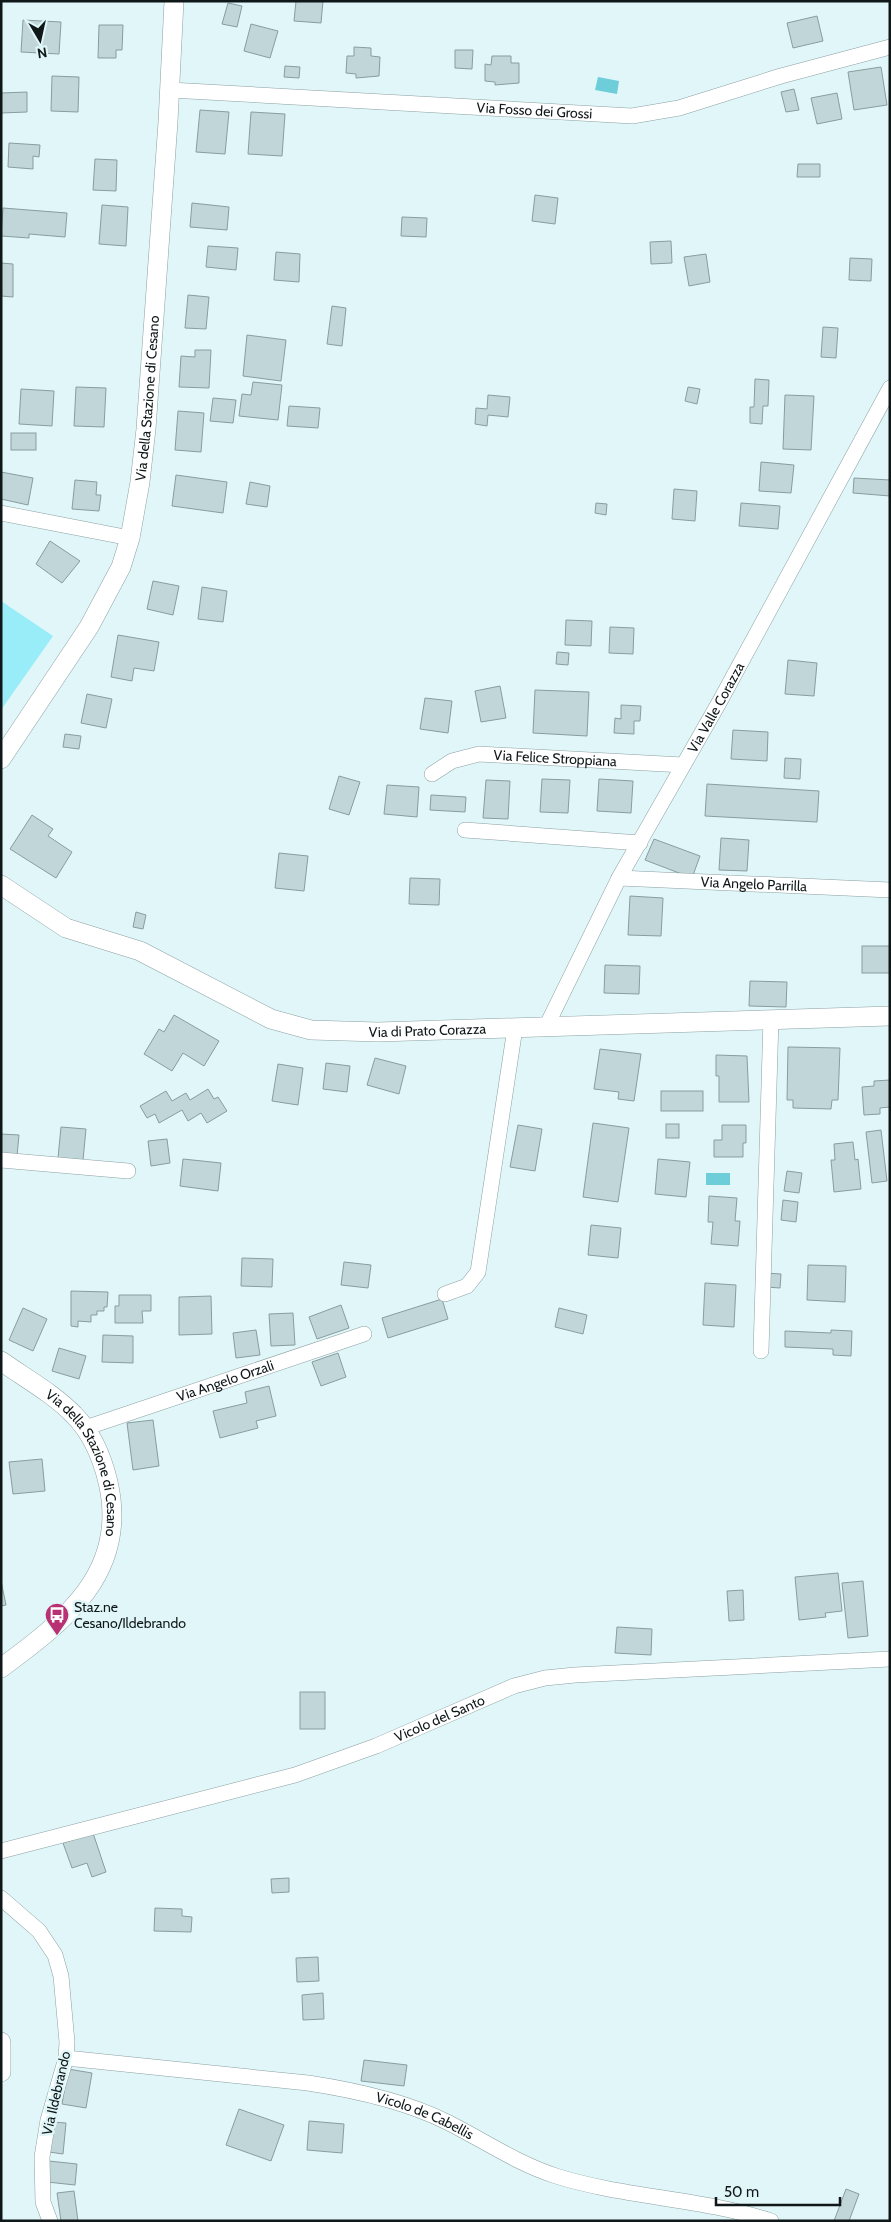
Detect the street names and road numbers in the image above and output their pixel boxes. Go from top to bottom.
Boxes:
street label: Via Fosso dei Grossi [476,98,593,123]
street label: Via della Stazione di Cesano [131,315,163,482]
street label: Via Valle Corazza [683,659,748,756]
street label: Via Felice Stroppiana [493,746,617,770]
street label: Via Angelo Parrilla [700,873,808,895]
street label: Via di Prato Corazza [368,1020,487,1041]
street label: Via Angelo Orzali [174,1356,276,1405]
street label: Via della Stazione di Cesano [42,1385,121,1538]
street label: Vicolo del Santo [392,1691,488,1746]
street label: Via Ildebrando [38,2049,74,2137]
street label: Vicolo de Cabellis [374,2088,477,2144]

